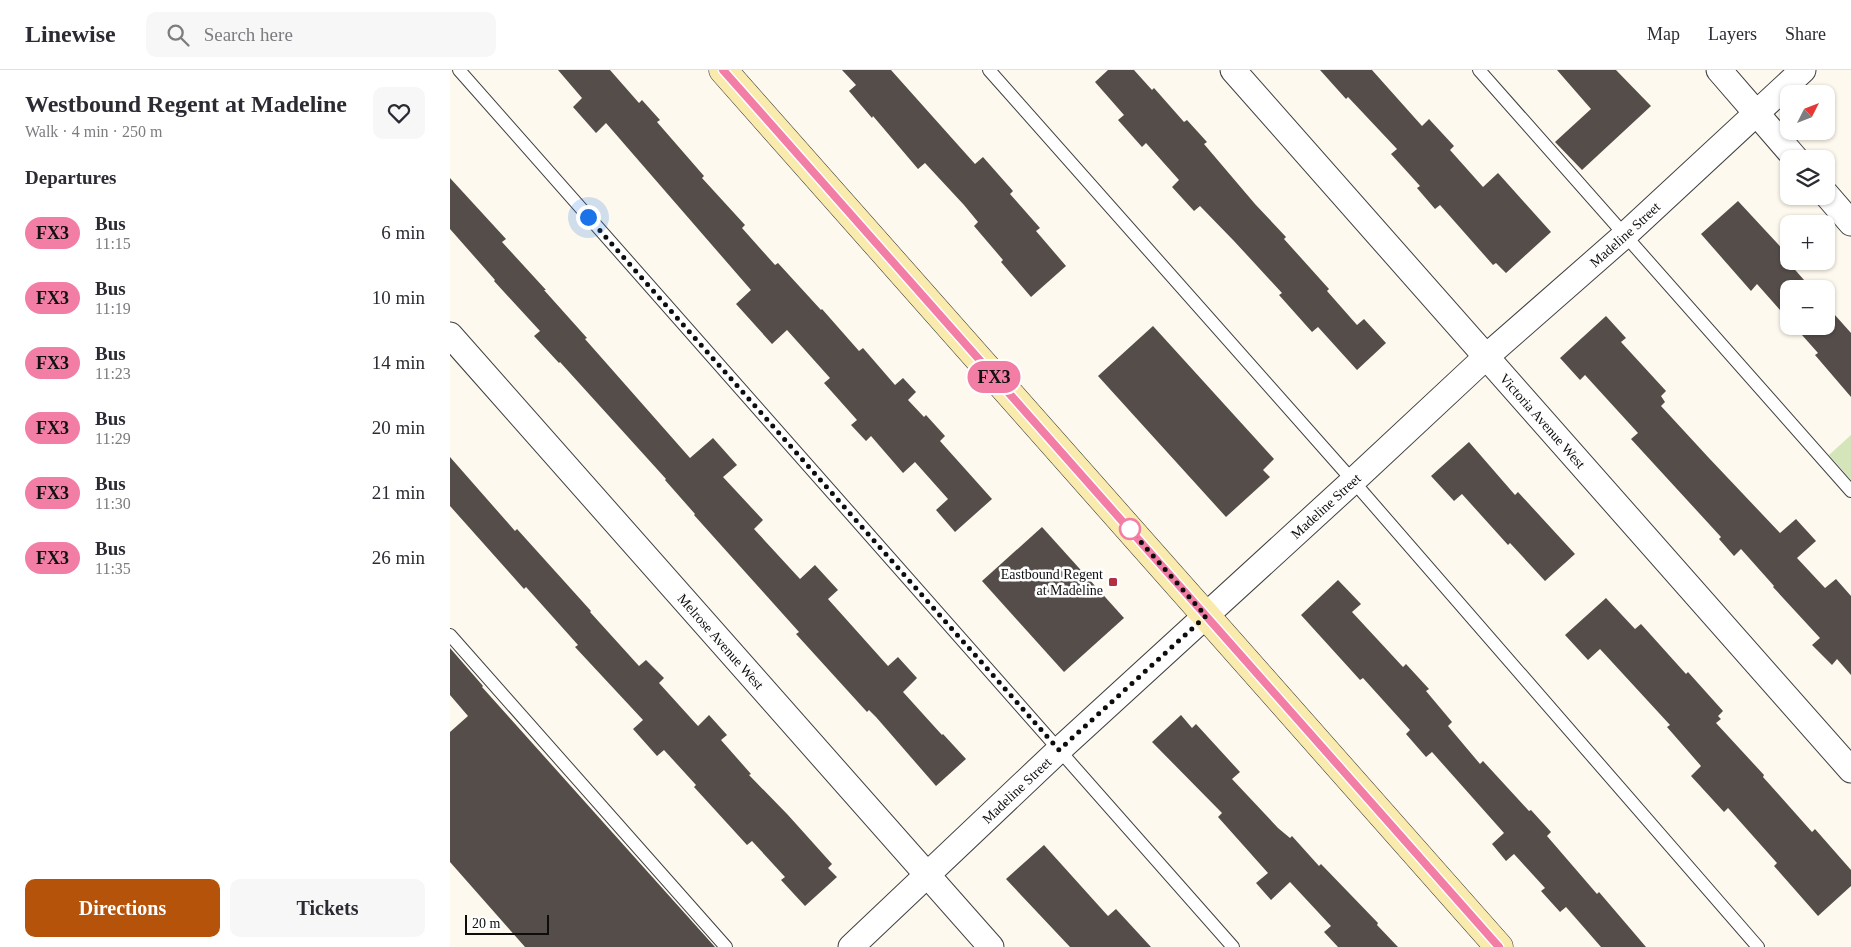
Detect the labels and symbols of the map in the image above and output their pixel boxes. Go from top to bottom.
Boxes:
north arrow [1780,85,1835,140]
street label: Madeline Street [1587,199,1663,270]
your location [576,205,601,230]
line badge: FX3 [965,361,1023,393]
street label: Victoria Avenue West [1497,371,1588,472]
street label: Madeline Street [1288,471,1364,542]
unlabelled marker [1119,518,1141,540]
place label: Eastbound Regent at Madeline [1001,567,1103,598]
marker: Eastbound Regent at Madeline [1107,576,1119,588]
street label: Melrose Avenue West [674,591,767,693]
street label: Madeline Street [979,754,1054,827]
scale bar [465,912,549,935]

